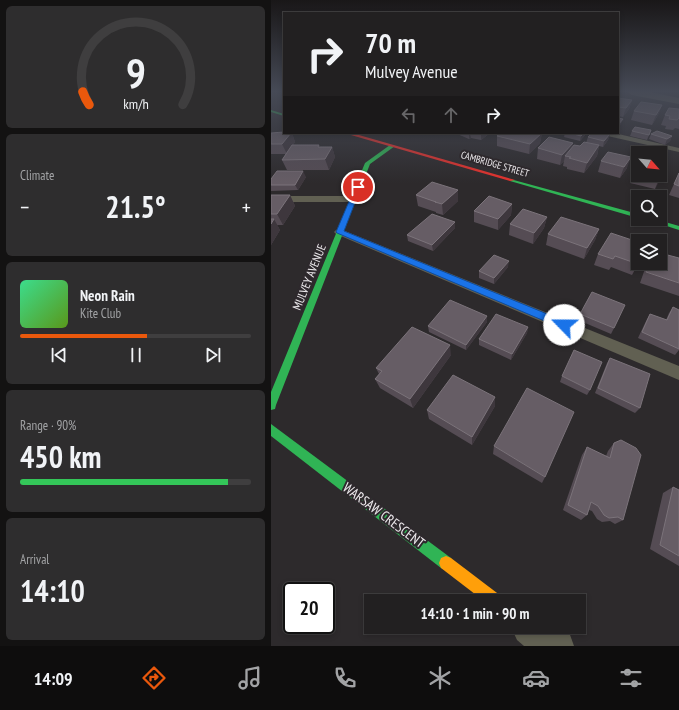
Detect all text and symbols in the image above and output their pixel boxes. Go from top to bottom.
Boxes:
text: 70 m [365,24,416,61]
icon: right [299,28,351,80]
text: 9 [126,46,145,99]
text: Mulvey Avenue [365,60,458,83]
text: km/h [123,94,148,113]
icon: left [398,104,420,126]
icon: ahead [440,104,462,126]
icon: right [482,104,504,126]
north arrow [631,146,667,182]
map controls [631,146,667,270]
street label: CAMBRIDGE STREET [459,148,531,180]
text: Climate [20,167,54,184]
pin [341,170,375,204]
icon: arrive [347,176,369,198]
text: 21.5° [105,187,166,226]
button: search [631,190,667,226]
text: − [20,193,29,221]
text: + [242,193,251,221]
button: layers [631,234,667,270]
street label: MULVEY AVENUE [289,242,329,312]
text: Neon Rain [80,286,135,305]
position arrow [543,304,585,346]
text: Kite Club [80,305,121,322]
icon: previous [48,344,70,366]
icon: pause [125,344,147,366]
icon: next [202,344,224,366]
text: Range · 90% [20,417,76,434]
text: 450 km [20,437,101,476]
street label: WARSAW CRESCENT [339,478,429,552]
text: Arrival [20,551,49,568]
text: 14:10 [20,571,85,610]
speed limit sign: 20 [283,582,335,634]
text: 14:10 · 1 min · 90 m [421,604,529,623]
icon: directions [140,664,168,692]
icon: music [236,664,264,692]
icon: phone [331,664,359,692]
icon: climate [426,664,454,692]
icon: car [522,664,550,692]
icon: filters [617,664,645,692]
text: 14:09 [34,667,73,690]

